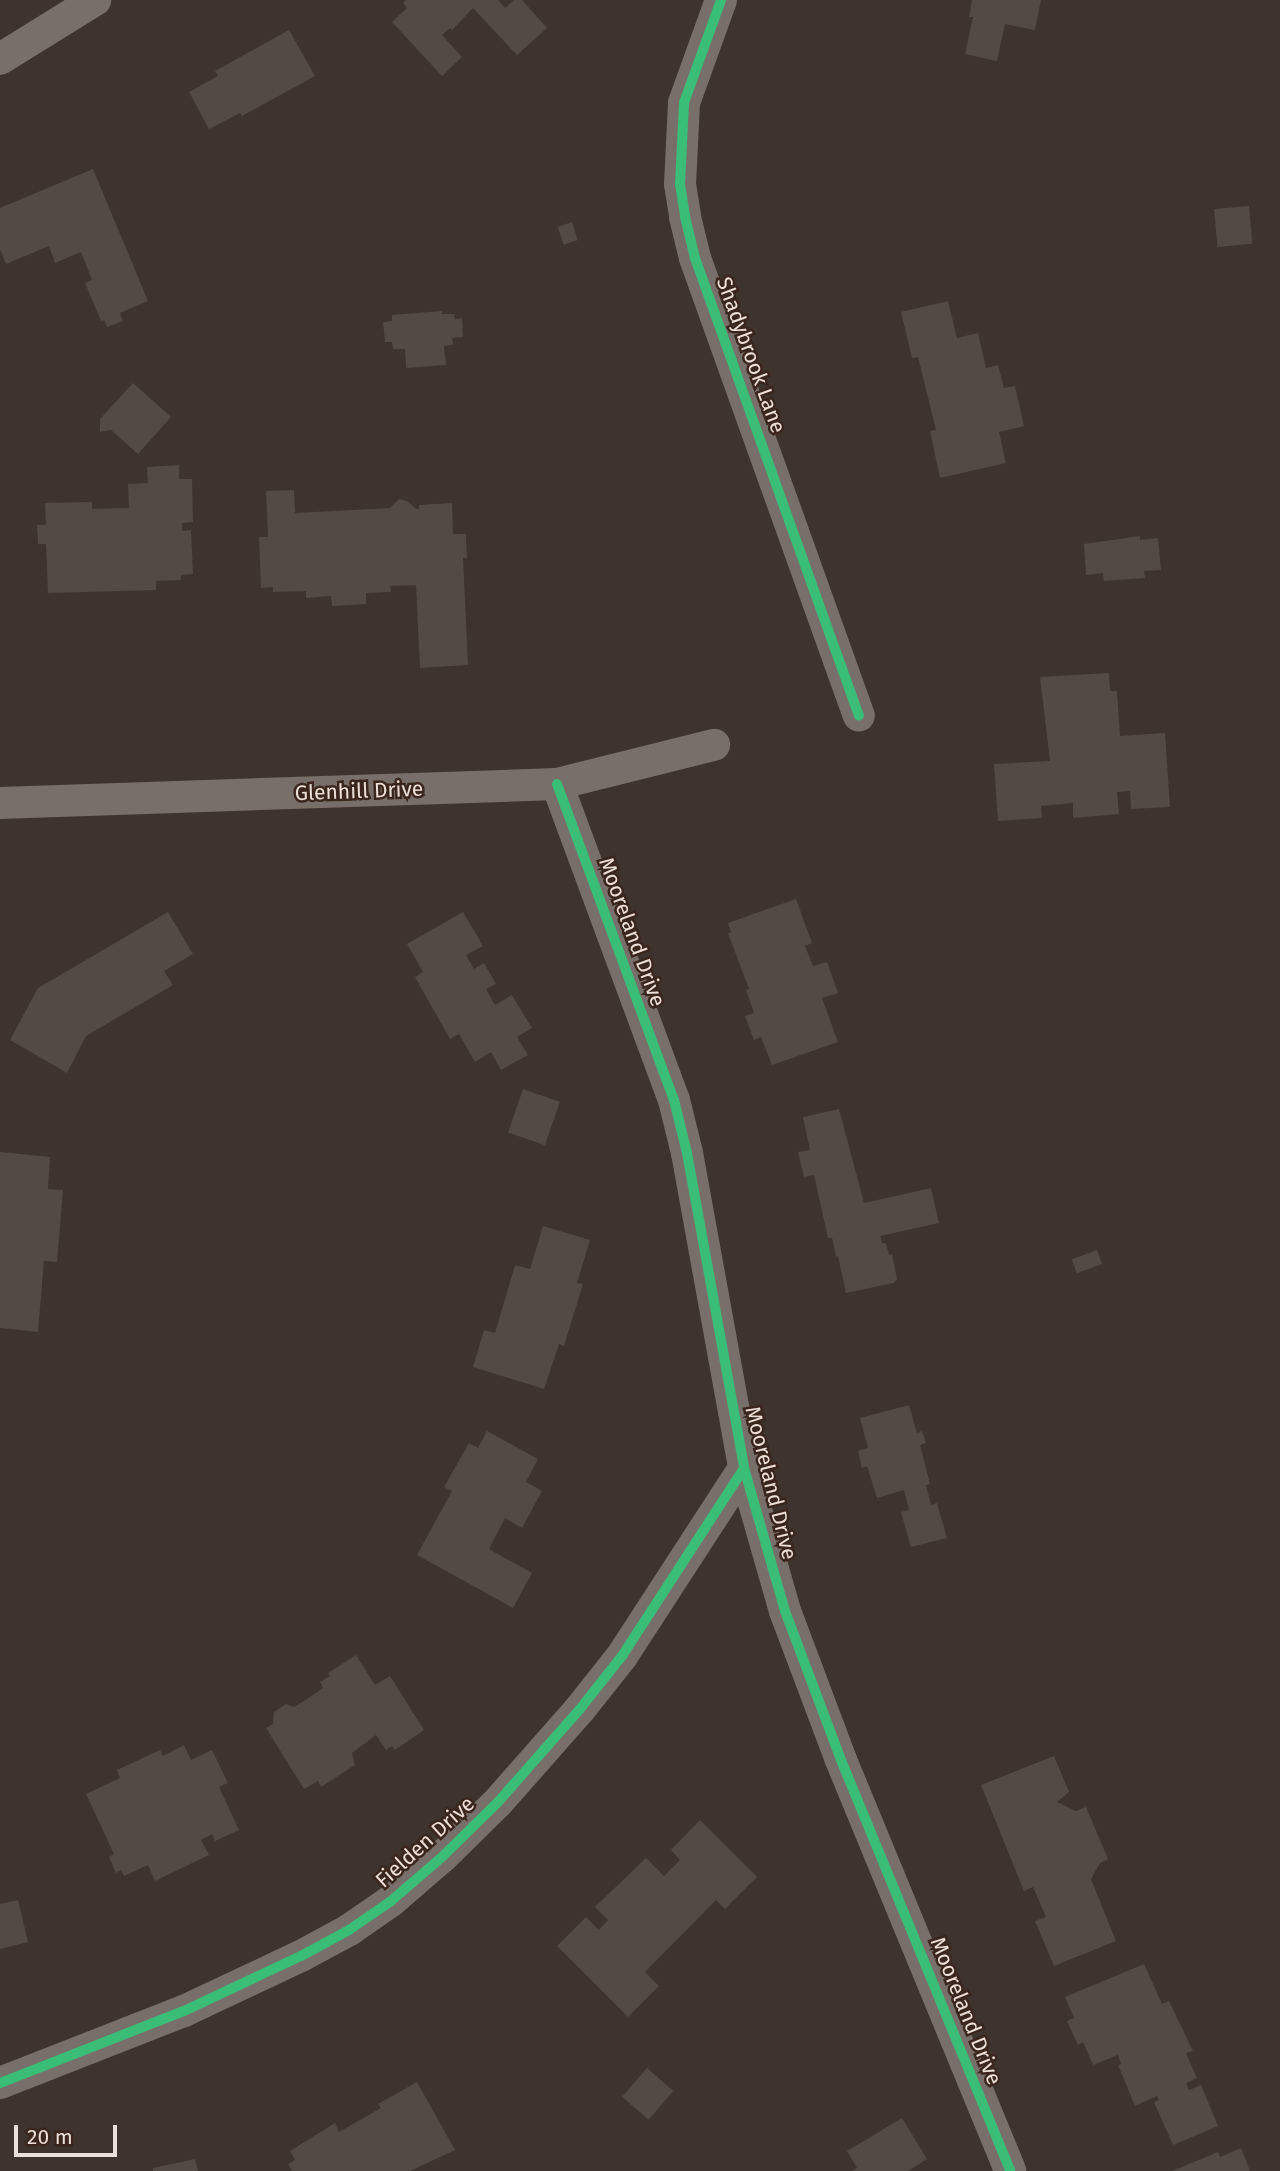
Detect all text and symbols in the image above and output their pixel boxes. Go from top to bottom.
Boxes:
street label: Shadybrook Lane [711,274,791,436]
street label: Glenhill Drive [294,776,424,806]
street label: Mooreland Drive [593,854,671,1010]
street label: Mooreland Drive [740,1404,802,1562]
street label: Fielden Drive [370,1791,480,1893]
street label: Mooreland Drive [925,1934,1007,2088]
scale bar [18,2112,121,2156]
text: 20 m [27,2124,73,2150]

